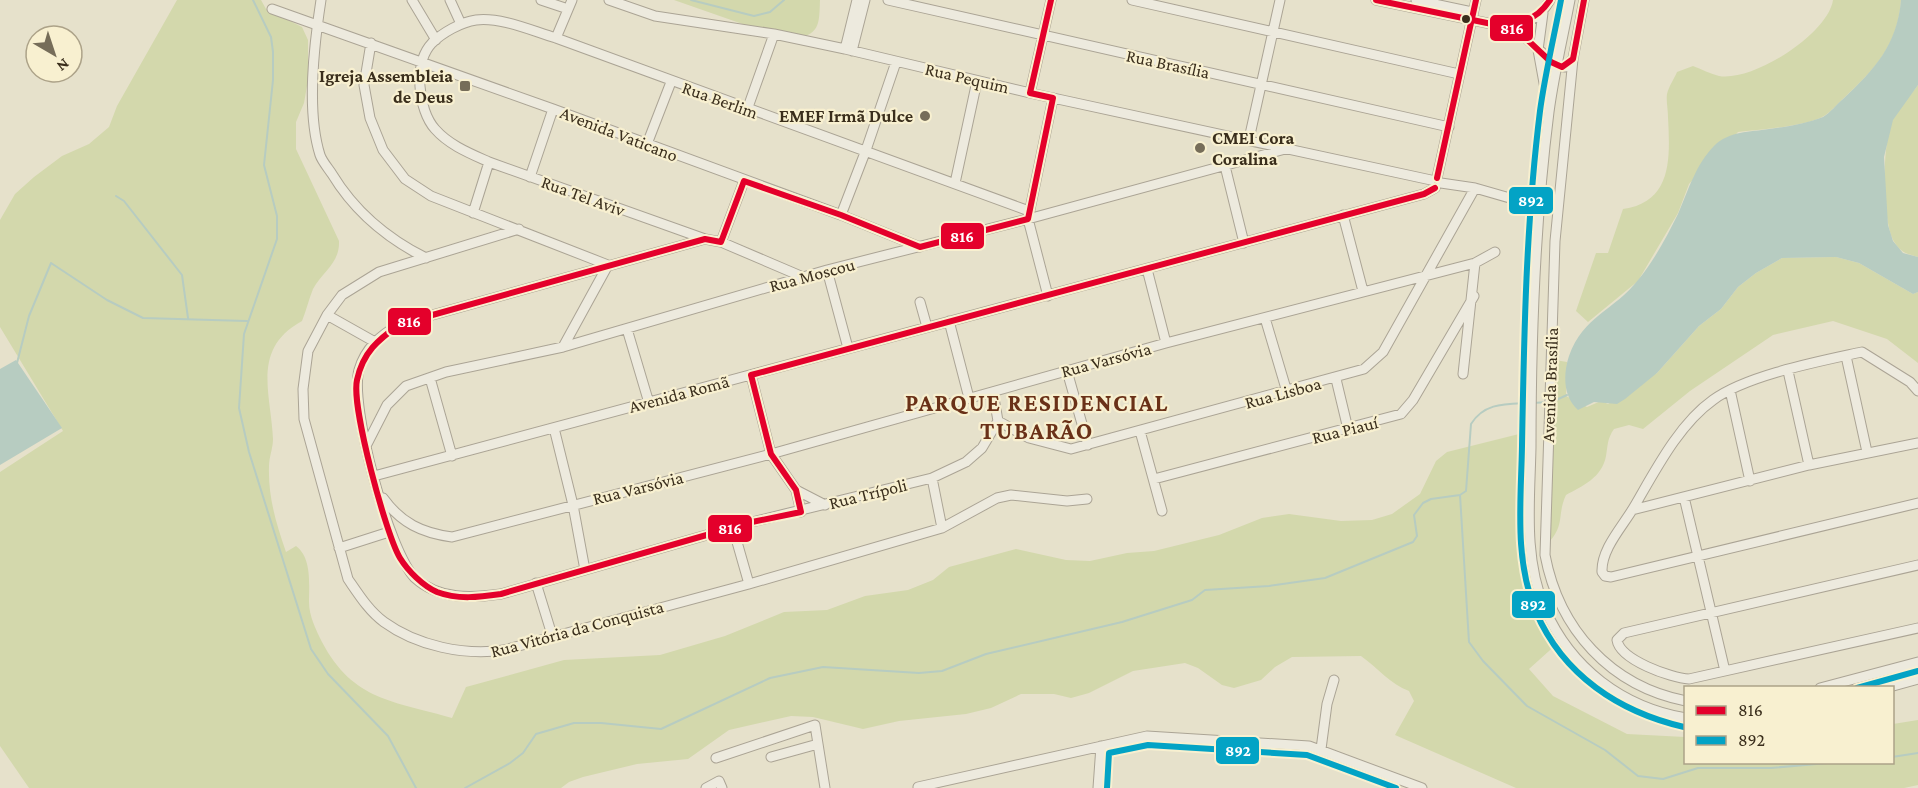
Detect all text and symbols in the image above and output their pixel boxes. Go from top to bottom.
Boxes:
unlabelled marker [1460,13,1472,25]
line badge: 816 [1489,14,1534,42]
text: 816 [1500,20,1524,37]
north arrow [24,24,84,84]
street label: Rua Brasília [1124,45,1212,83]
text: N [53,55,73,75]
street label: Rua Pequim [923,59,1011,97]
place label: Igreja Assembleia de Deus [319,66,453,107]
street label: Rua Berlim [679,77,761,123]
marker: Igreja Assembleia de Deus [458,79,472,93]
street label: Avenida Vaticano [557,102,681,166]
place label: EMEF Irmã Dulce [779,106,913,126]
marker: EMEF Irmã Dulce [918,109,932,123]
place label: CMEI Cora Coralina [1212,128,1294,169]
marker: CMEI Cora Coralina [1193,141,1207,155]
street label: Rua Tel Aviv [539,172,628,221]
line badge: 892 [1508,186,1554,215]
text: 892 [1518,192,1544,209]
line badge: 816 [940,222,985,250]
text: 816 [950,228,974,245]
street label: Rua Moscou [767,254,857,296]
line badge: 816 [387,307,432,336]
text: 816 [397,313,421,330]
street label: Avenida Brasília [1538,327,1562,443]
street label: Rua Varsóvia [1059,338,1153,382]
street label: Avenida Romã [627,371,731,417]
street label: Rua Lisboa [1243,373,1323,413]
district label: PARQUE RESIDENCIAL TUBARÃO [905,389,1169,444]
street label: Rua Piauí [1310,412,1381,448]
street label: Rua Varsóvia [591,467,685,509]
street label: Rua Trípoli [827,475,909,513]
line badge: 816 [707,514,753,543]
text: 816 [718,520,742,537]
line badge: 892 [1511,590,1556,619]
street label: Rua Vitória da Conquista [488,596,666,662]
text: 892 [1520,596,1546,613]
legend [1684,686,1894,764]
text: 816 [1738,700,1763,720]
text: 892 [1738,730,1765,750]
line badge: 892 [1215,736,1260,765]
text: 892 [1225,742,1251,759]

